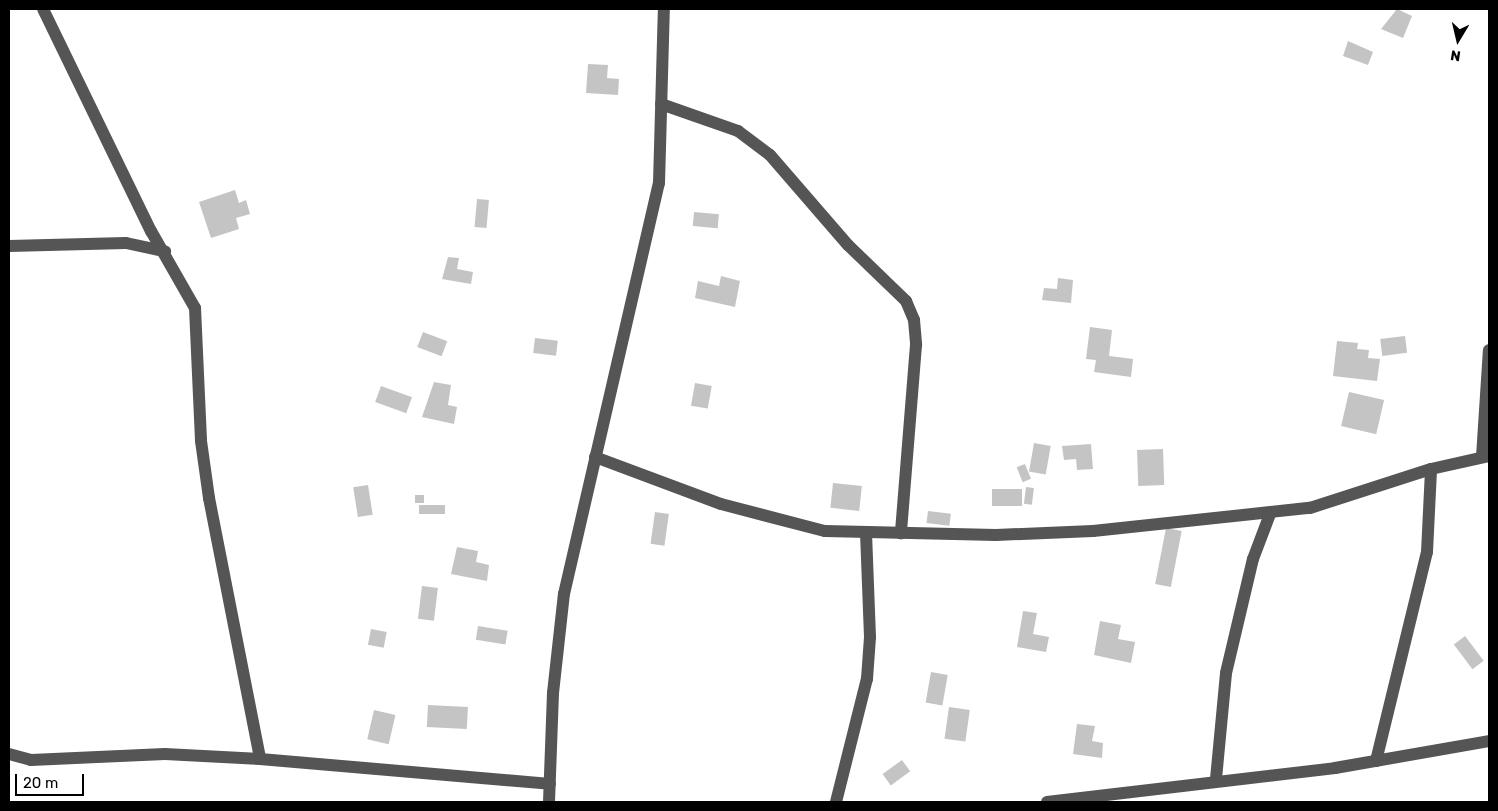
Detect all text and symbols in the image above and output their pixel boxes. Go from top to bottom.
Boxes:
north arrow [1433,15,1483,65]
text: N [1449,46,1462,64]
scale bar [18,764,86,796]
text: 20 m [23,774,58,792]

